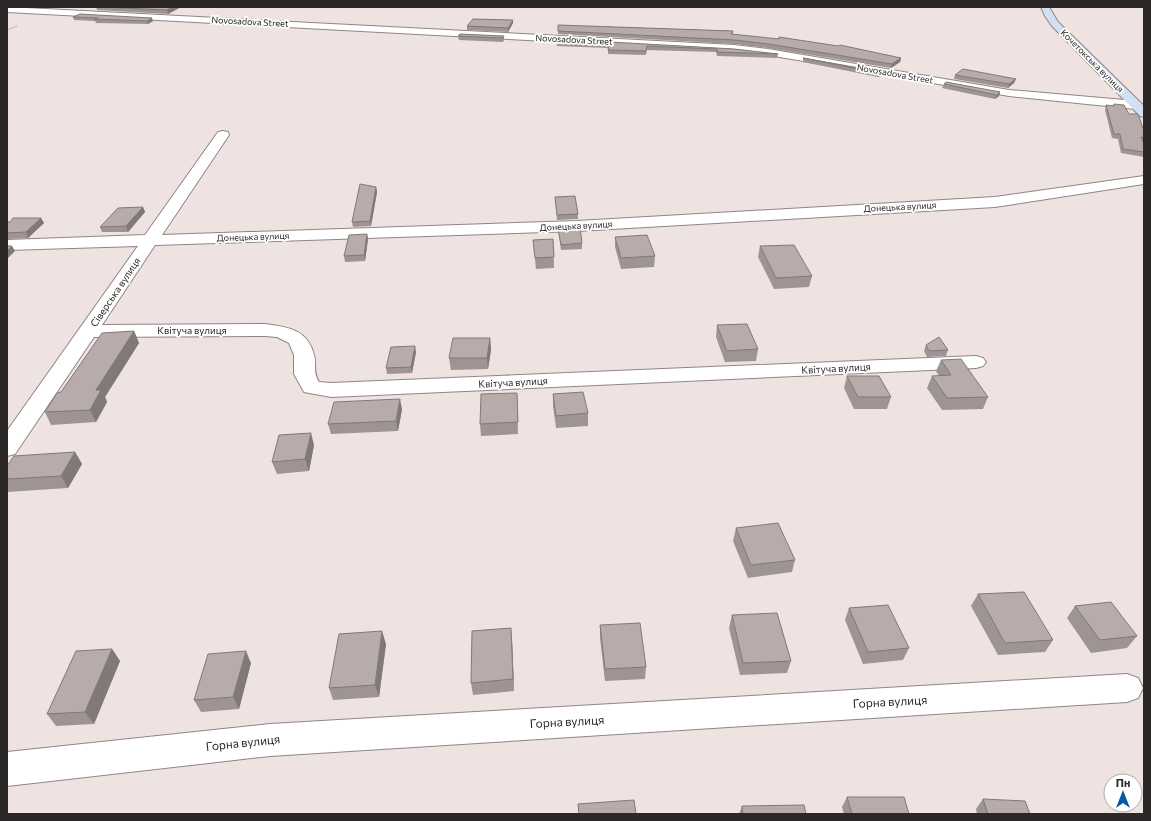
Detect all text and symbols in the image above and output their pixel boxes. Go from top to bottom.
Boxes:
street label: Novosadova Street [211,14,289,29]
street label: Кочетокська вулиця [1059,27,1126,95]
street label: Novosadova Street [535,32,613,47]
street label: Novosadova Street [856,61,934,86]
street label: Донецька вулиця [863,199,937,214]
street label: Донецька вулиця [539,218,613,233]
street label: Донецька вулиця [216,230,290,243]
street label: Сіверська вулиця [87,255,143,329]
street label: Квітуча вулиця [157,324,227,336]
street label: Квітуча вулиця [801,360,871,376]
street label: Квітуча вулиця [478,374,548,390]
street label: Горна вулиця [852,692,928,710]
street label: Горна вулиця [529,712,605,730]
street label: Горна вулиця [205,731,281,753]
north arrow [1103,773,1143,813]
text: Пн [1116,776,1130,789]

